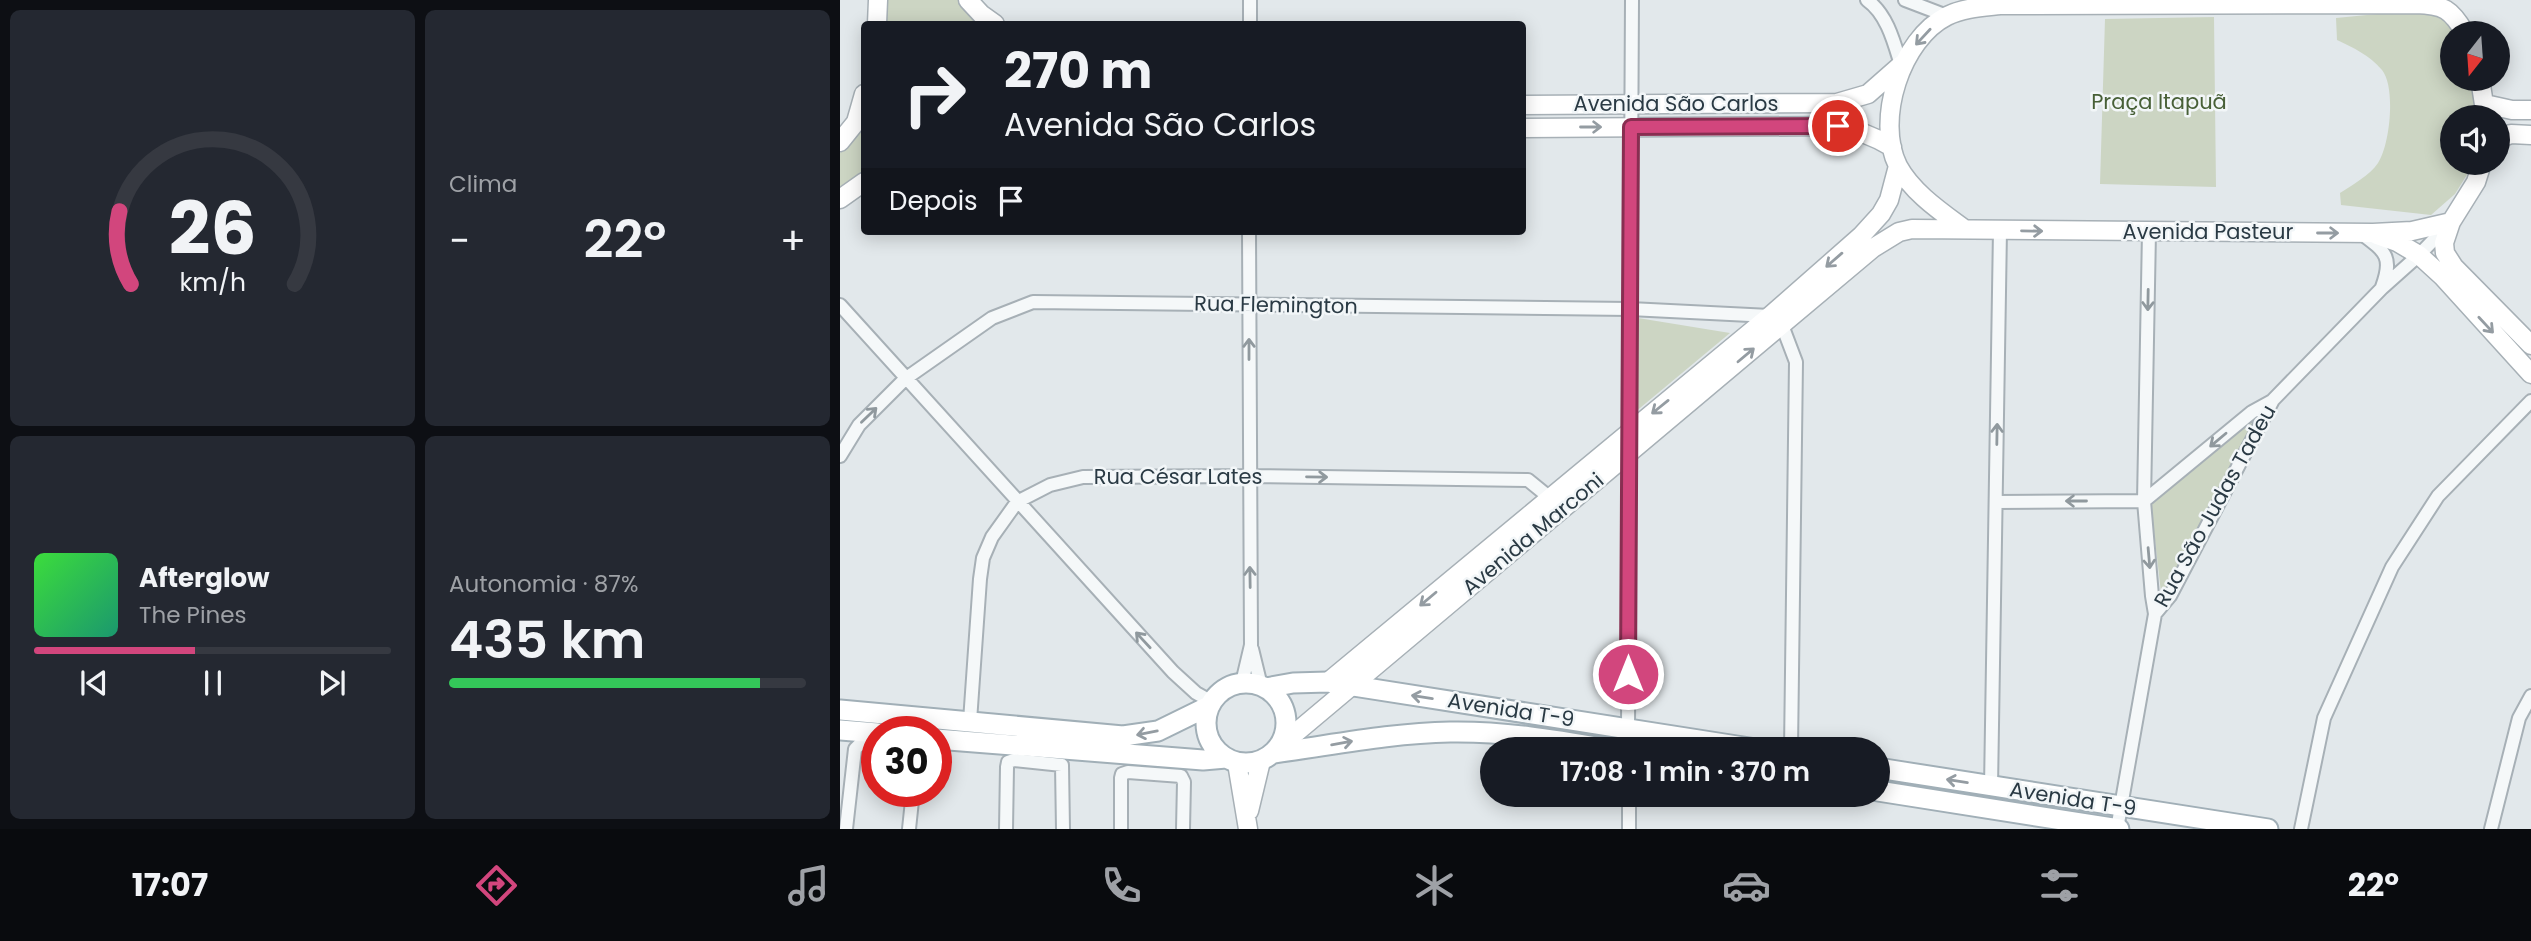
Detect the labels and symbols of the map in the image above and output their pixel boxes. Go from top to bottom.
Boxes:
north arrow [2440,21,2510,91]
one-way arrow [1914,28,1931,45]
park label: Praça Itapuã [2091,87,2227,116]
street label: Avenida São Carlos [1574,89,1778,118]
pin [1808,96,1868,156]
one-way arrow [1579,120,1602,134]
street label: Avenida Pasteur [2123,217,2294,246]
one-way arrow [2020,224,2043,237]
one-way arrow [2316,226,2339,240]
one-way arrow [1825,252,1843,268]
one-way arrow [2141,288,2154,311]
street label: Rua Flemington [1194,289,1358,320]
one-way arrow [2478,316,2495,333]
one-way arrow [1242,338,1256,361]
one-way arrow [1737,347,1755,363]
one-way arrow [1651,399,1669,414]
street label: Rua São Judas Tadeu [2147,399,2282,612]
one-way arrow [860,406,877,423]
one-way arrow [1990,422,2003,445]
one-way arrow [2209,432,2227,448]
street label: Rua César Lates [1094,462,1262,491]
street label: Avenida Marconi [1456,466,1610,601]
one-way arrow [1305,470,1328,484]
one-way arrow [2065,495,2088,508]
one-way arrow [2143,546,2156,569]
one-way arrow [1243,565,1257,588]
one-way arrow [1420,591,1438,607]
one-way arrow [1135,632,1152,649]
position arrow [1591,637,1665,711]
street label: Avenida T-9 [1446,685,1576,734]
one-way arrow [1411,690,1434,703]
speed limit sign: 30 [861,716,952,807]
one-way arrow [1136,726,1159,740]
one-way arrow [1330,736,1353,749]
one-way arrow [1946,774,1969,787]
street label: Avenida T-9 [2008,774,2138,823]

